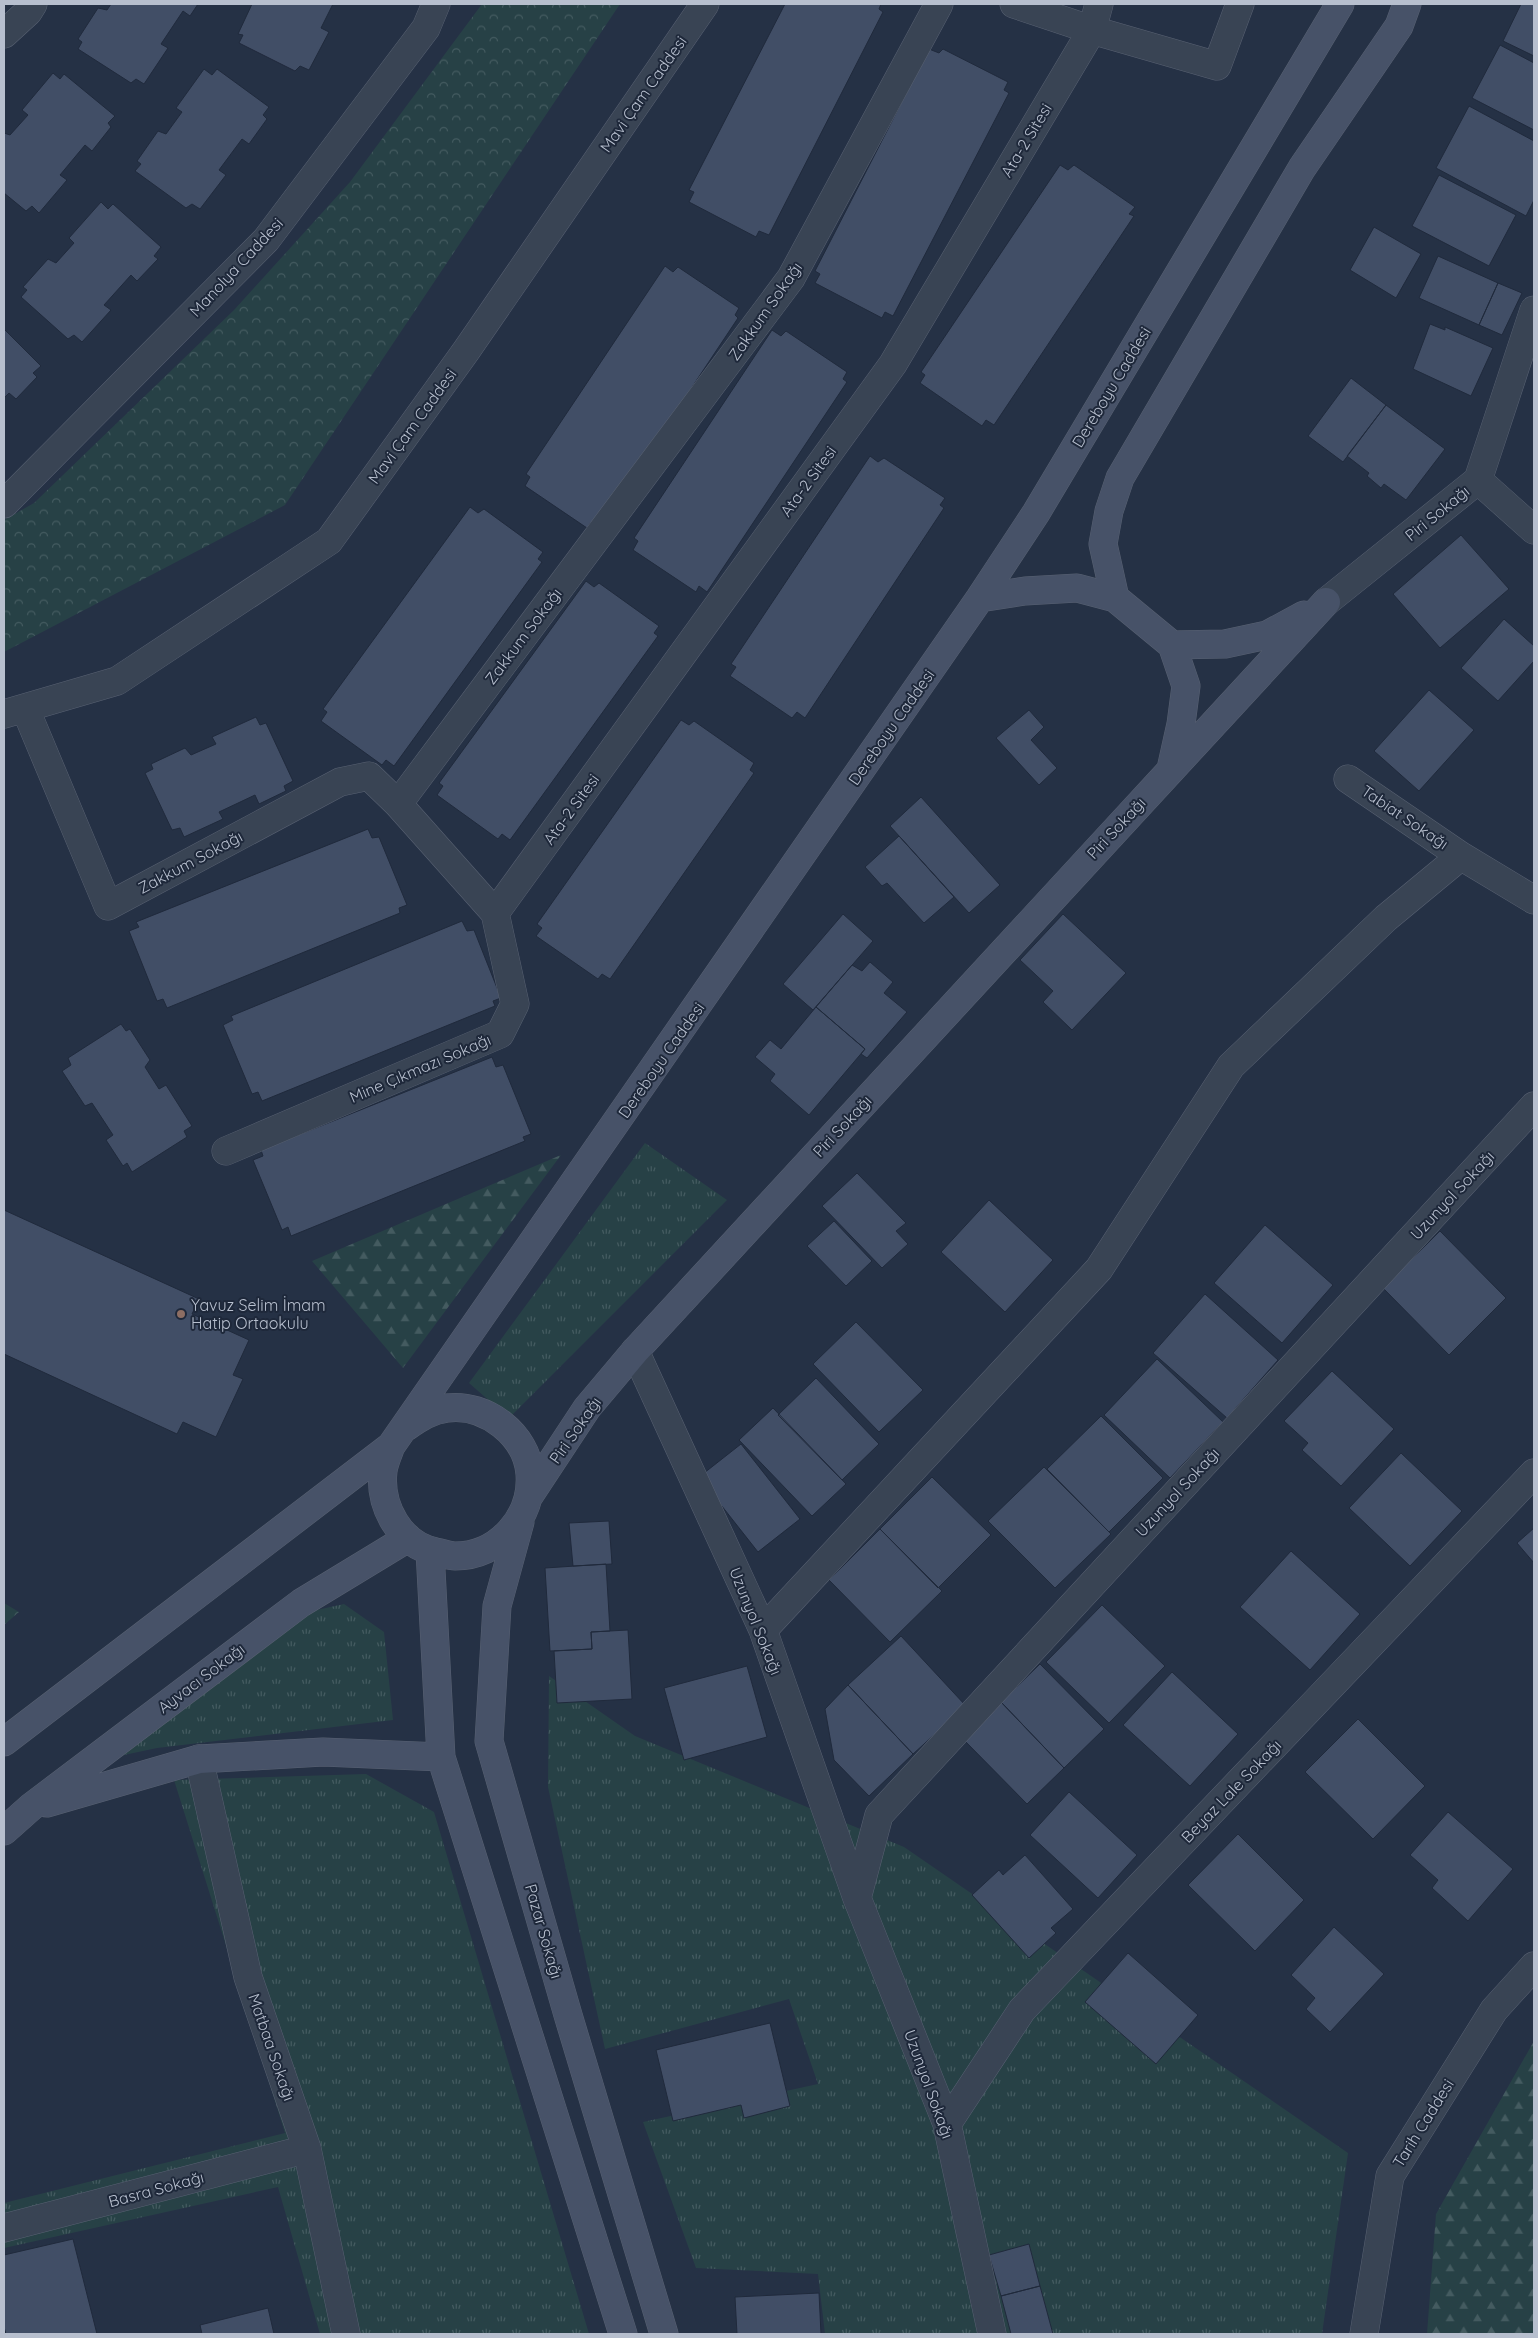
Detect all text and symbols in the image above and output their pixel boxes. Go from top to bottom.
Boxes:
street label: Mavi Çam Caddesi [595,32,691,156]
street label: Ata-2 Sitesi [996,99,1056,181]
street label: Manolya Caddesi [185,213,287,321]
street label: Zakkum Sokağı [724,258,806,364]
street label: Dereboyu Caddesi [1067,323,1155,451]
street label: Mavi Çam Caddesi [363,364,461,488]
street label: Ata-2 Sitesi [776,442,840,520]
street label: Piri Sokağı [1401,481,1473,545]
street label: Zakkum Sokağı [480,584,566,688]
street label: Dereboyu Caddesi [844,665,938,789]
street label: Ata-2 Sitesi [539,770,603,848]
street label: Tabiat Sokağı [1358,781,1452,853]
street label: Piri Sokağı [1082,793,1150,863]
street label: Zakkum Sokağı [134,826,246,898]
street label: Dereboyu Caddesi [614,998,708,1122]
street label: Mine Çıkmazı Sokağı [346,1029,494,1107]
street label: Piri Sokağı [808,1091,876,1161]
street label: Uzunyol Sokağı [1406,1146,1498,1244]
place label: Yavuz Selim İmam Hatip Ortaokulu [191,1295,326,1333]
marker: Yavuz Selim İmam Hatip Ortaokulu [175,1308,187,1320]
street label: Piri Sokağı [545,1393,605,1467]
street label: Uzunyol Sokağı [1131,1443,1223,1541]
street label: Uzunyol Sokağı [725,1564,787,1678]
street label: Ayvacı Sokağı [154,1639,248,1717]
street label: Beyaz Lale Sokağı [1177,1735,1285,1847]
street label: Pazar Sokağı [521,1881,567,1981]
street label: Matbaa Sokağı [244,1991,300,2103]
street label: Uzunyol Sokağı [900,2027,958,2141]
street label: Tarih Caddesi [1388,2075,1458,2171]
street label: Basra Sokağı [106,2167,206,2211]

